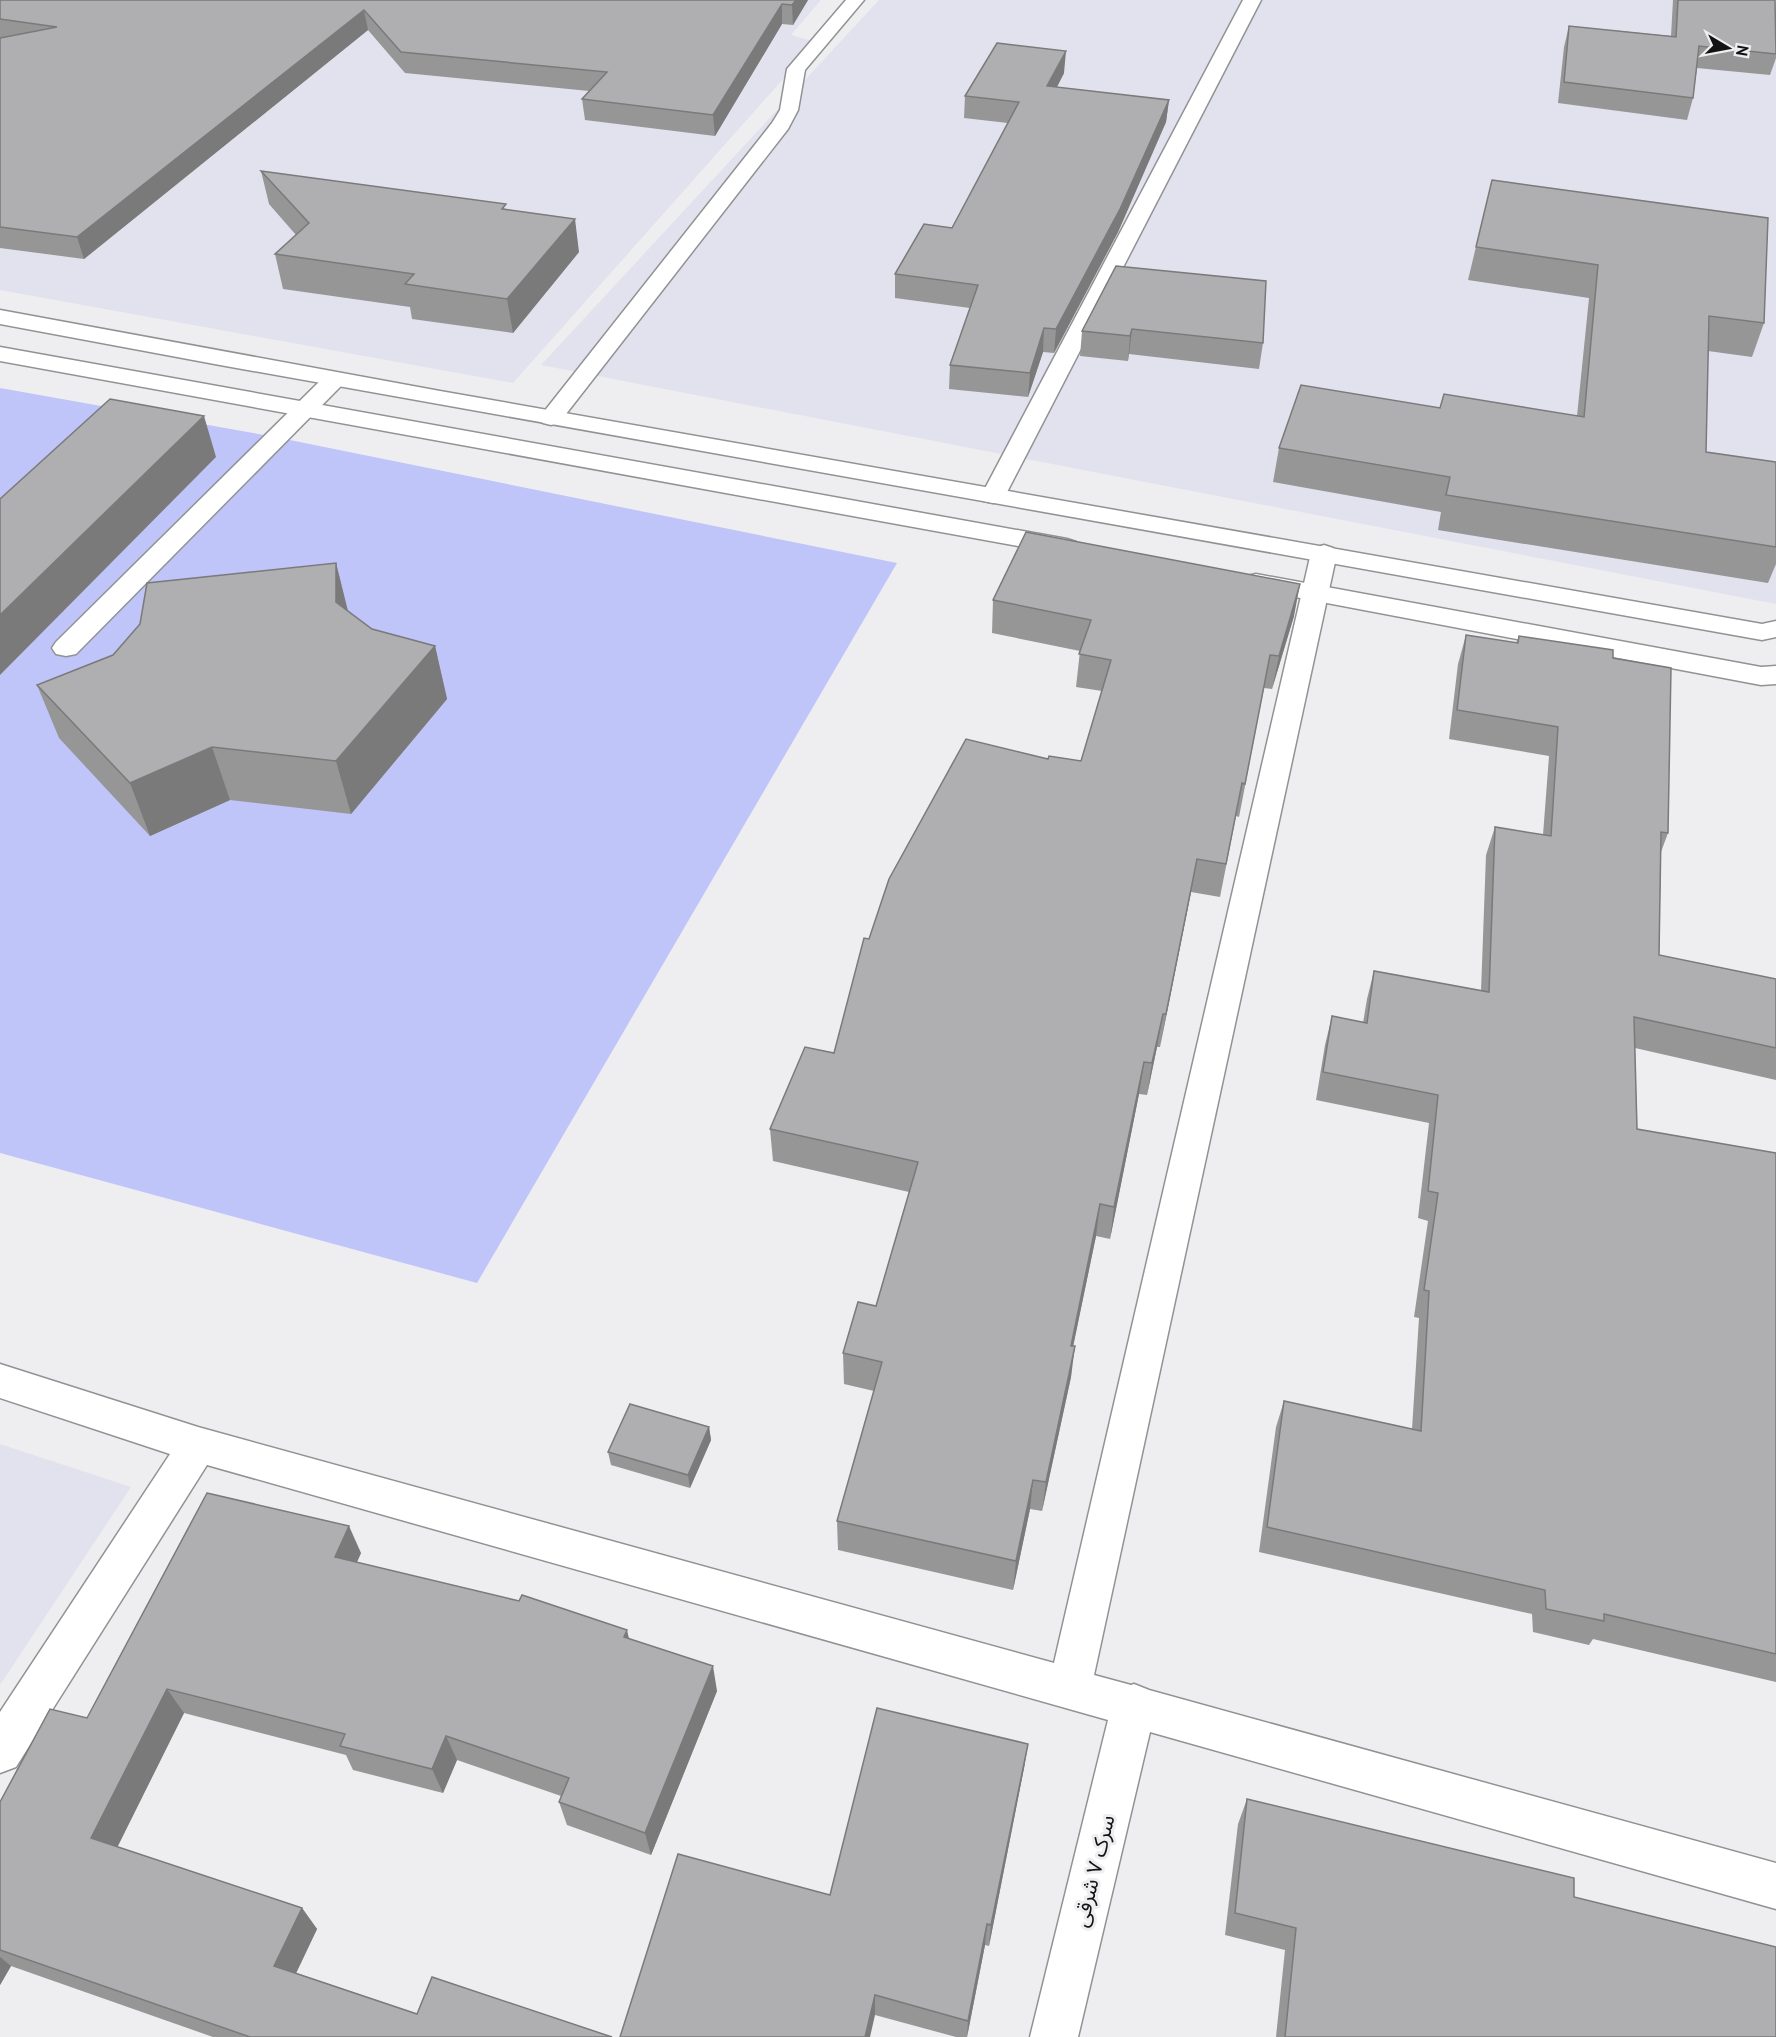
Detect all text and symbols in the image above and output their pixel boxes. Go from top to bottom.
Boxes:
north arrow [1698,18,1758,78]
text: N [1732,44,1754,58]
street label: سرک ۷ شرقی [1067,1812,1120,1930]

